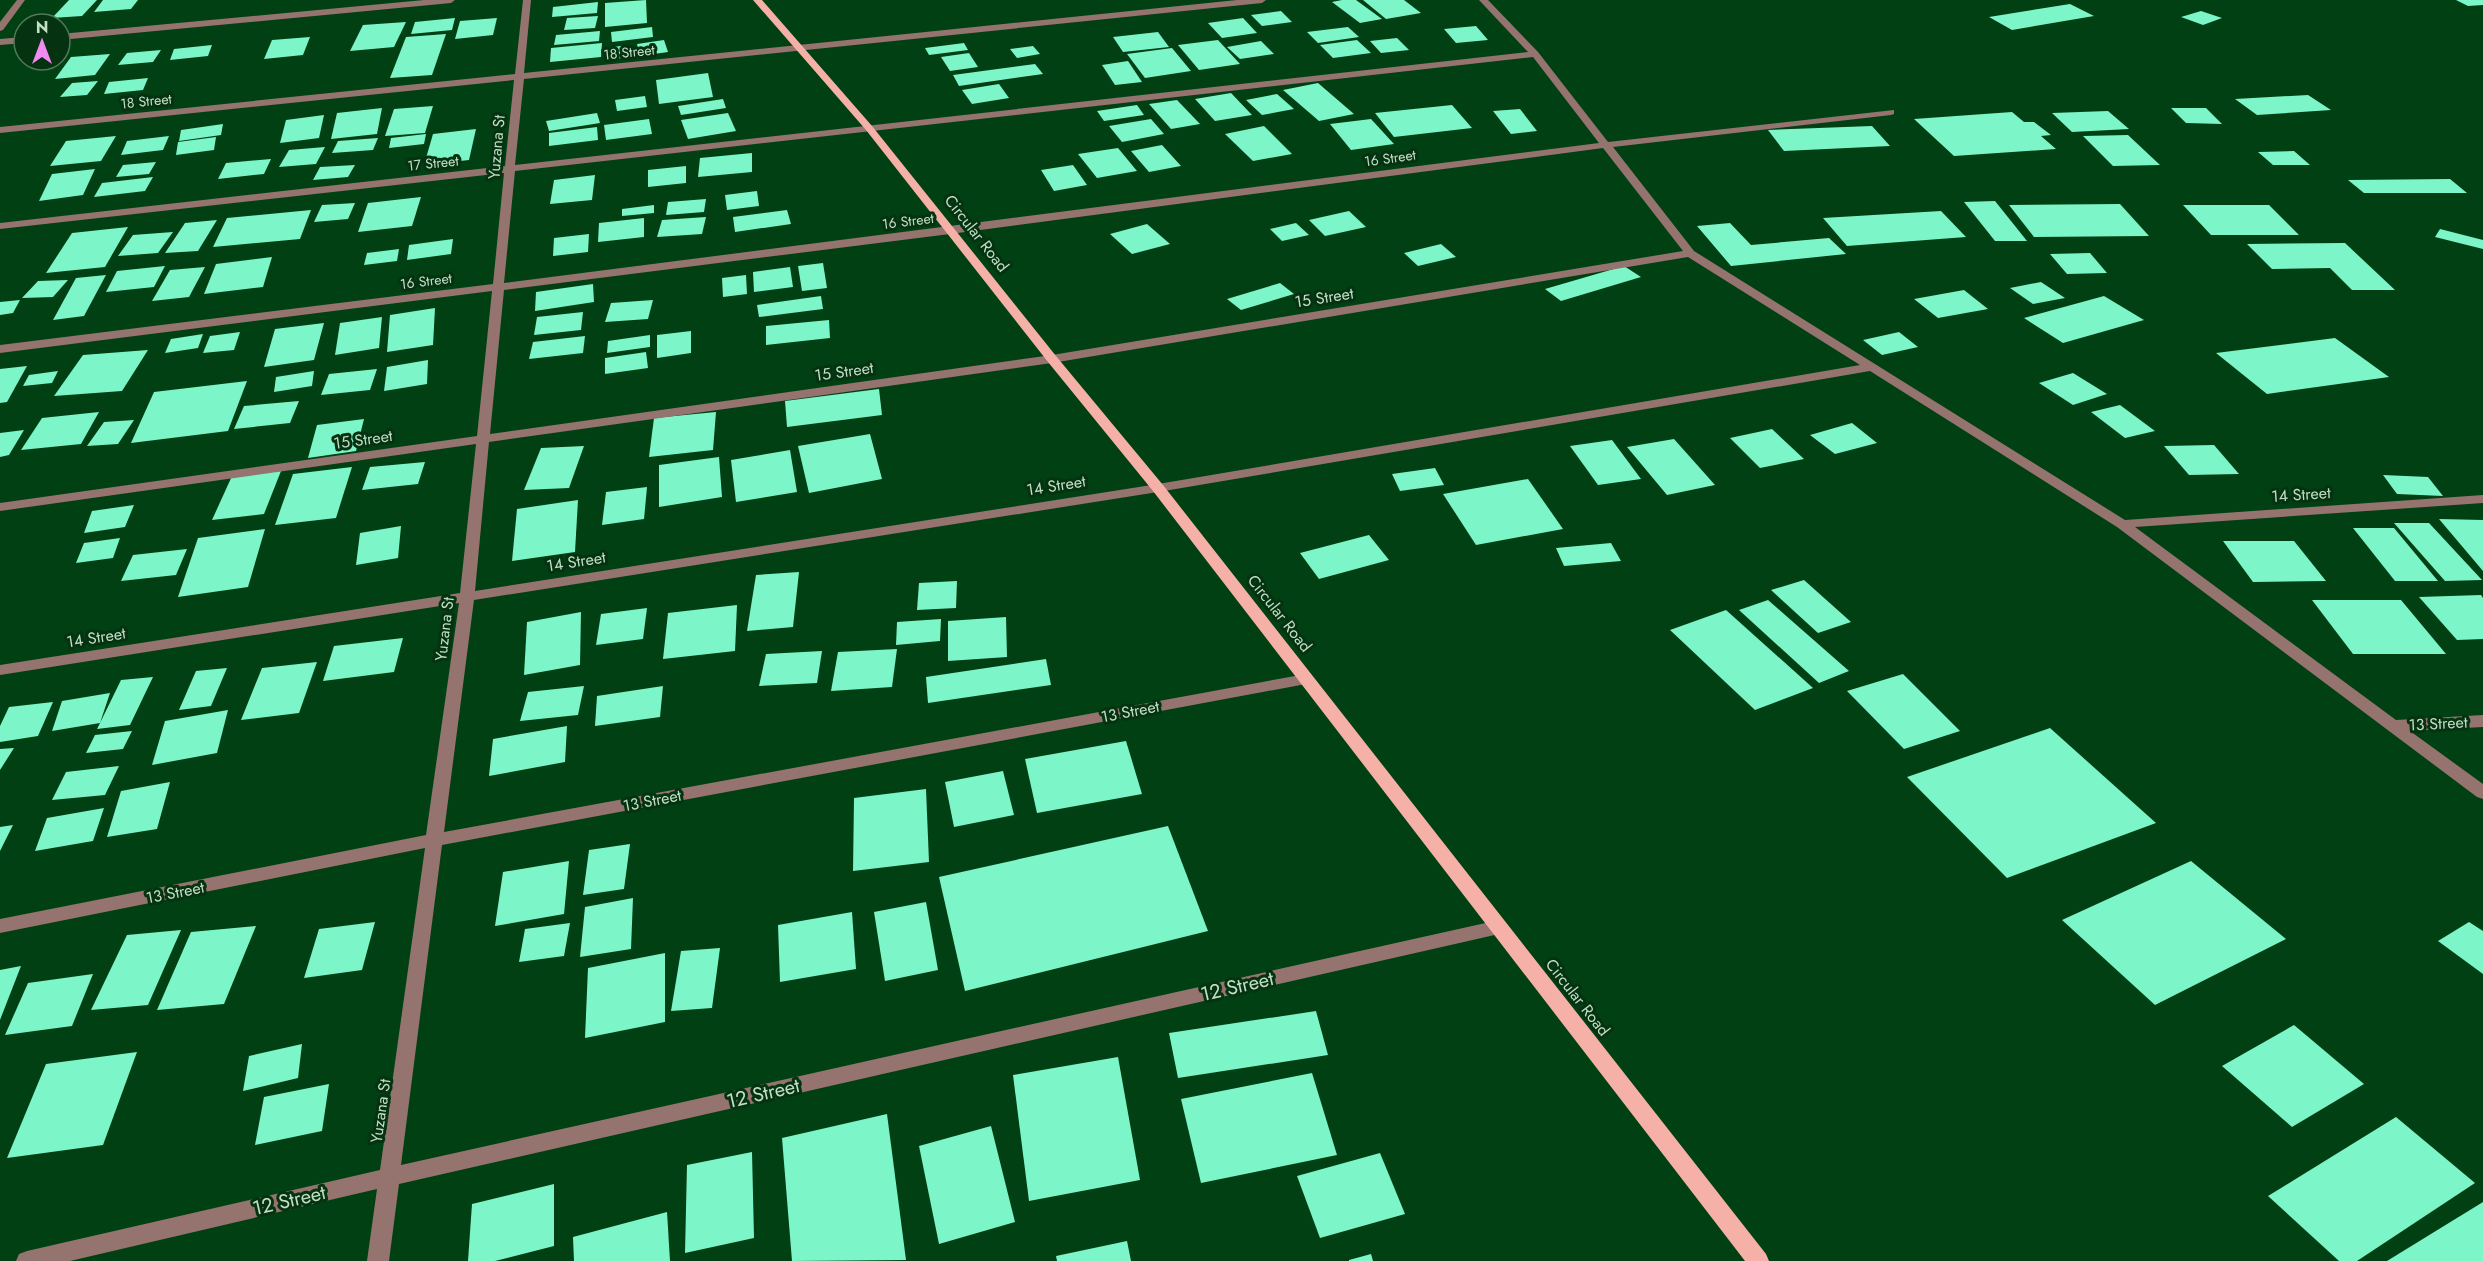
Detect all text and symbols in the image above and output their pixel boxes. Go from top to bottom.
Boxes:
north arrow [12,12,72,72]
text: N [36,16,48,39]
street label: 18 Street [602,39,656,65]
street label: 18 Street [119,88,173,114]
street label: Yuzana St [482,114,511,180]
street label: 16 Street [1363,144,1418,172]
street label: 17 Street [406,150,460,176]
street label: Circular Road [939,190,1014,277]
street label: 16 Street [881,208,936,234]
street label: 16 Street [399,268,454,294]
street label: 15 Street [1293,281,1355,313]
street label: 15 Street [813,356,875,387]
street label: 15 Street [332,424,394,455]
street label: 14 Street [1025,469,1087,502]
street label: 14 Street [2271,481,2332,508]
street label: 14 Street [545,545,607,578]
street label: Circular Road [1242,570,1317,657]
street label: Yuzana St [429,595,460,663]
street label: 14 Street [65,621,127,654]
street label: 13 Street [1099,695,1161,728]
street label: 13 Street [2408,710,2468,737]
street label: 13 Street [621,784,683,817]
street label: 13 Street [144,876,206,909]
street label: Circular Road [1540,954,1615,1041]
street label: 12 Street [1198,964,1277,1009]
street label: 12 Street [724,1071,803,1116]
street label: Yuzana St [365,1077,396,1145]
street label: 12 Street [250,1178,329,1223]

